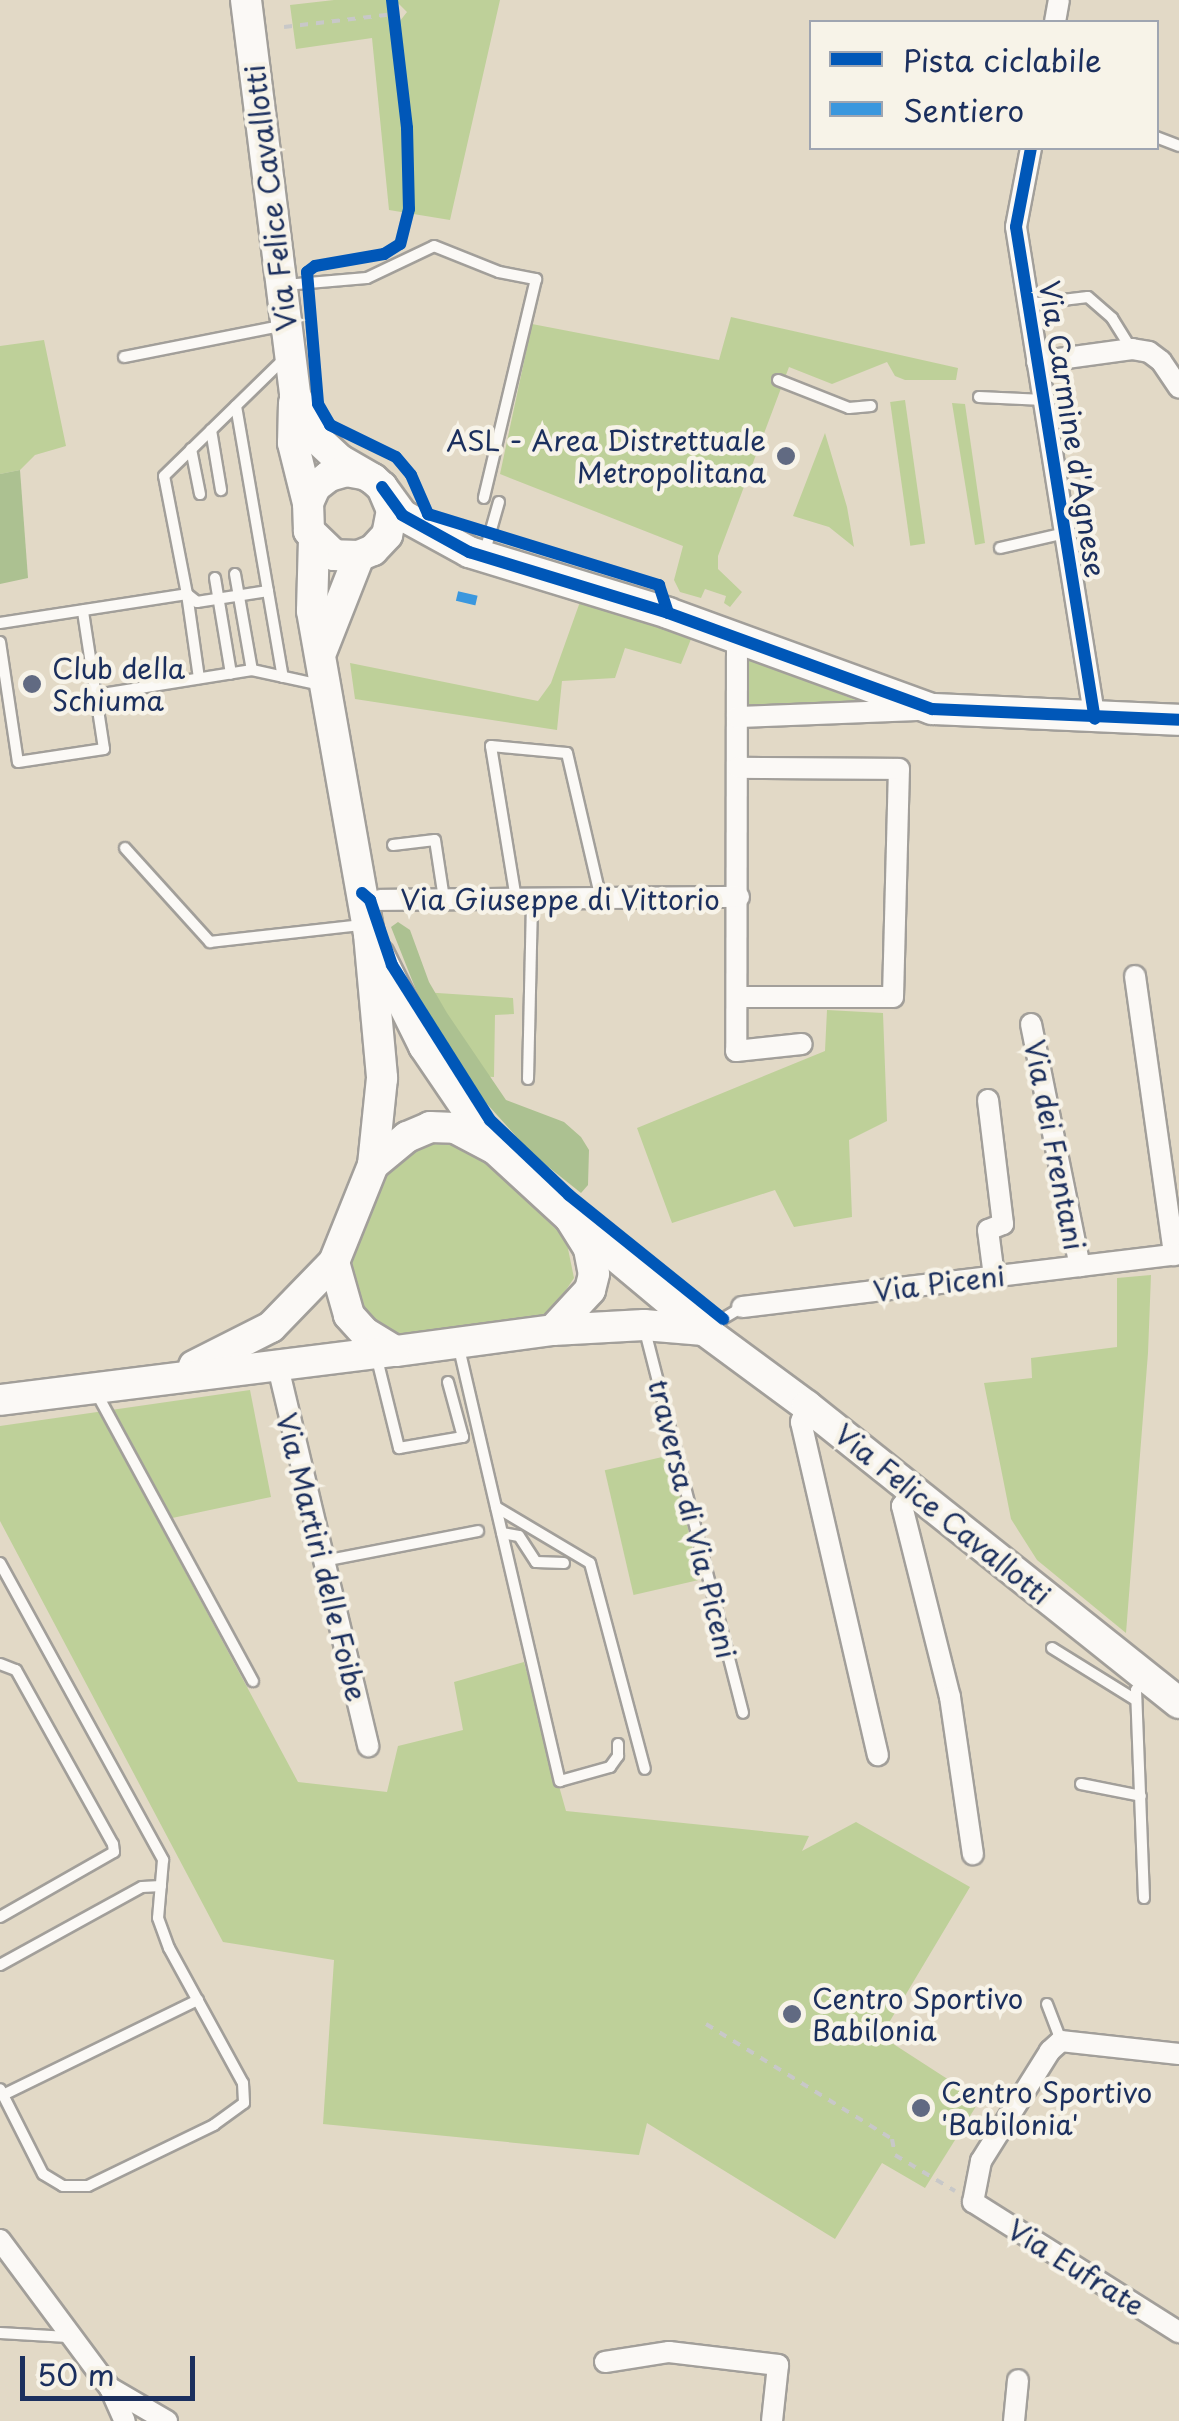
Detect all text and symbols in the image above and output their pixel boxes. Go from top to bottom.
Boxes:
legend [809,20,1159,150]
text: Pista ciclabile [903,37,1102,82]
street label: Via Felice Cavallotti [237,64,303,332]
text: Sentiero [903,87,1024,132]
street label: Via Carmine d'Agnese [1033,277,1113,581]
place label: ASL - Area Distrettuale Metropolitana [443,423,766,489]
marker: ASL - Area Distrettuale Metropolitana [775,445,797,467]
place label: Club della Schiuma [52,651,184,717]
marker: Club della Schiuma [21,673,43,695]
street label: Via Giuseppe di Vittorio [400,882,720,916]
street label: Via dei Frentani [1018,1036,1092,1254]
street label: Via Piceni [872,1258,1006,1308]
street label: traversa di Via Piceni [642,1376,744,1662]
street label: Via Martiri delle Foibe [270,1408,374,1706]
street label: Via Felice Cavallotti [829,1417,1057,1611]
place label: Centro Sportivo Babilonia [812,1981,1024,2047]
marker: Centro Sportivo Babilonia [781,2003,803,2025]
place label: Centro Sportivo 'Babilonia' [941,2075,1153,2141]
marker: Centro Sportivo 'Babilonia' [910,2097,932,2119]
street label: Via Eufrate [1003,2213,1149,2321]
scale bar [25,2336,200,2398]
text: 50 m [37,2351,115,2396]

